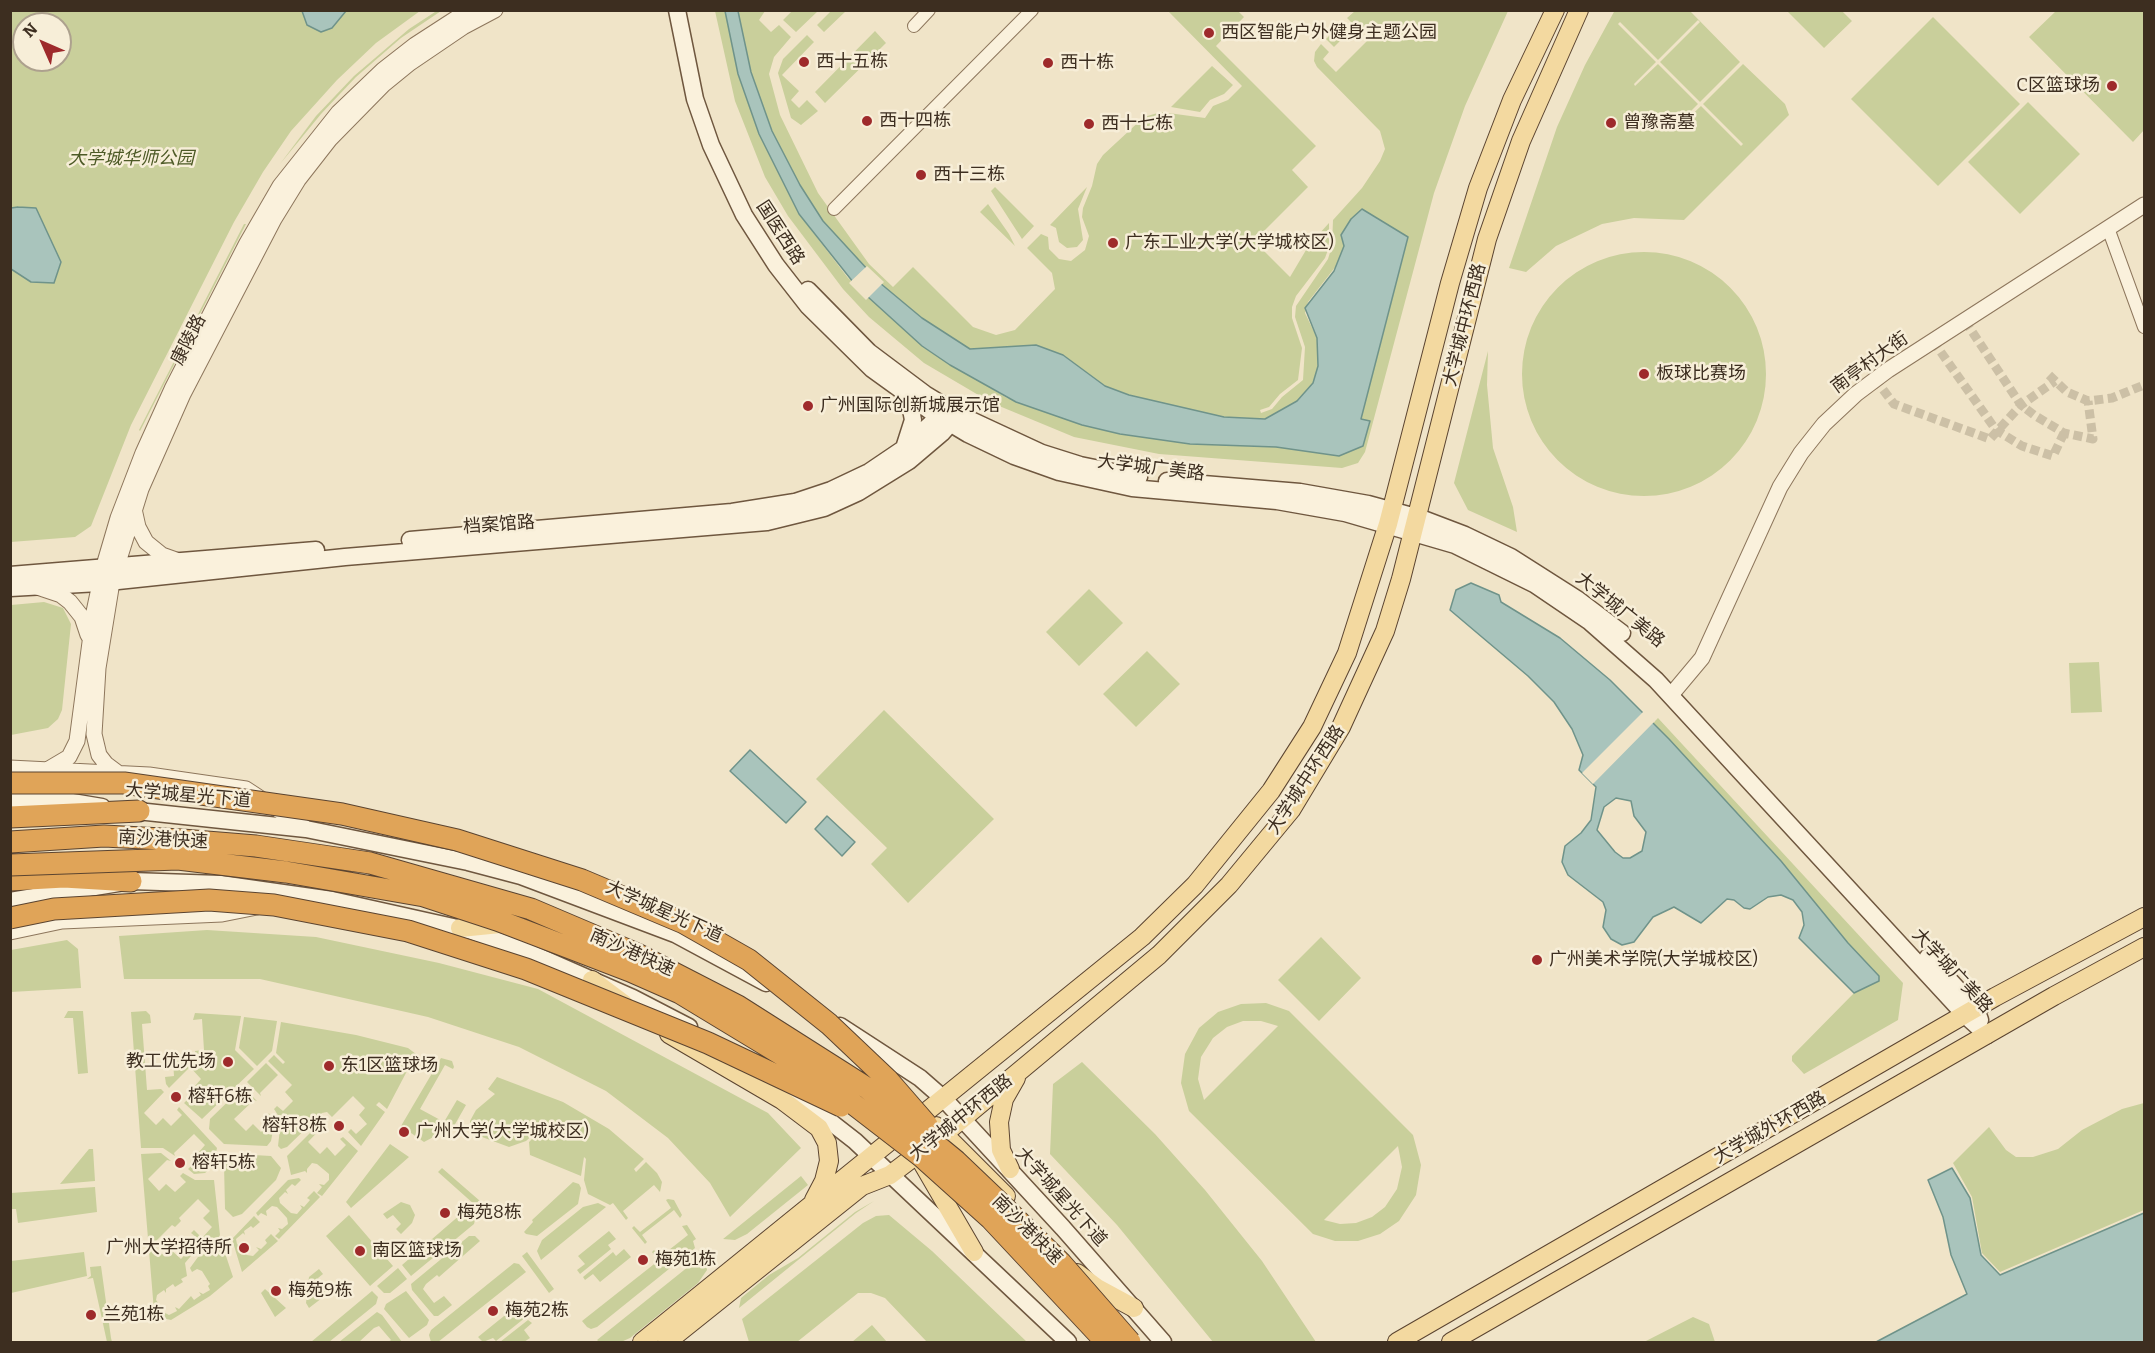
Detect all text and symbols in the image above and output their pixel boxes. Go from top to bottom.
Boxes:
north arrow [12,12,72,72]
text: N [19,19,41,41]
place label: 西区智能户外健身主题公园 [1221,22,1437,44]
marker: 西区智能户外健身主题公园 [1202,26,1216,40]
place label: 西十五栋 [816,51,888,73]
place label: 西十栋 [1060,52,1114,74]
marker: 西十五栋 [797,55,811,69]
marker: 西十栋 [1041,56,1055,70]
place label: C区篮球场 [2016,75,2100,97]
marker: C区篮球场 [2105,79,2119,93]
place label: 西十四栋 [879,110,951,132]
place label: 曾豫斋墓 [1623,112,1695,134]
place label: 西十七栋 [1101,113,1173,135]
marker: 西十四栋 [860,114,874,128]
marker: 曾豫斋墓 [1604,116,1618,130]
marker: 西十七栋 [1082,117,1096,131]
park label: 大学城华师公园 [68,148,194,170]
place label: 西十三栋 [933,164,1005,186]
marker: 西十三栋 [914,168,928,182]
street label: 国医西路 [751,197,809,269]
place label: 广东工业大学(大学城校区) [1125,232,1334,254]
marker: 广东工业大学(大学城校区) [1106,236,1120,250]
street label: 大学城中环西路 [1439,261,1491,389]
street label: 康陵路 [167,311,211,369]
street label: 南亭村大街 [1827,328,1913,398]
place label: 板球比赛场 [1656,363,1746,385]
marker: 板球比赛场 [1637,367,1651,381]
place label: 广州国际创新城展示馆 [820,395,1000,417]
marker: 广州国际创新城展示馆 [801,399,815,413]
street label: 大学城广美路 [1096,451,1206,485]
street label: 档案馆路 [462,512,536,538]
street label: 大学城广美路 [1571,568,1669,652]
street label: 大学城中环西路 [1263,721,1349,839]
street label: 大学城星光下道 [124,780,252,812]
street label: 南沙港快速 [117,827,209,853]
street label: 大学城星光下道 [602,877,726,947]
street label: 大学城广美路 [1907,924,1997,1018]
street label: 南沙港快速 [586,925,678,981]
place label: 广州美术学院(大学城校区) [1549,949,1758,971]
marker: 广州美术学院(大学城校区) [1530,953,1544,967]
place label: 教工优先场 [126,1051,216,1073]
marker: 教工优先场 [221,1055,235,1069]
place label: 东1区篮球场 [341,1055,438,1077]
marker: 东1区篮球场 [322,1059,336,1073]
street label: 大学城中环西路 [905,1070,1017,1166]
place label: 榕轩6栋 [188,1086,253,1108]
street label: 大学城外环西路 [1710,1087,1830,1169]
marker: 榕轩6栋 [169,1090,183,1104]
place label: 榕轩8栋 [262,1115,327,1137]
marker: 榕轩8栋 [332,1119,346,1133]
place label: 广州大学(大学城校区) [416,1121,589,1143]
marker: 广州大学(大学城校区) [397,1125,411,1139]
street label: 大学城星光下道 [1011,1143,1111,1251]
place label: 榕轩5栋 [192,1152,256,1174]
marker: 榕轩5栋 [173,1156,187,1170]
street label: 南沙港快速 [988,1191,1066,1269]
place label: 梅苑8栋 [457,1202,522,1224]
marker: 梅苑8栋 [438,1206,452,1220]
place label: 广州大学招待所 [106,1237,232,1259]
place label: 南区篮球场 [372,1240,462,1262]
marker: 广州大学招待所 [237,1241,251,1255]
marker: 南区篮球场 [353,1244,367,1258]
place label: 梅苑1栋 [655,1249,716,1271]
marker: 梅苑1栋 [636,1253,650,1267]
place label: 梅苑9栋 [288,1280,353,1302]
marker: 梅苑9栋 [269,1284,283,1298]
place label: 梅苑2栋 [505,1300,569,1322]
place label: 兰苑1栋 [103,1304,164,1326]
marker: 梅苑2栋 [486,1304,500,1318]
marker: 兰苑1栋 [84,1308,98,1322]

